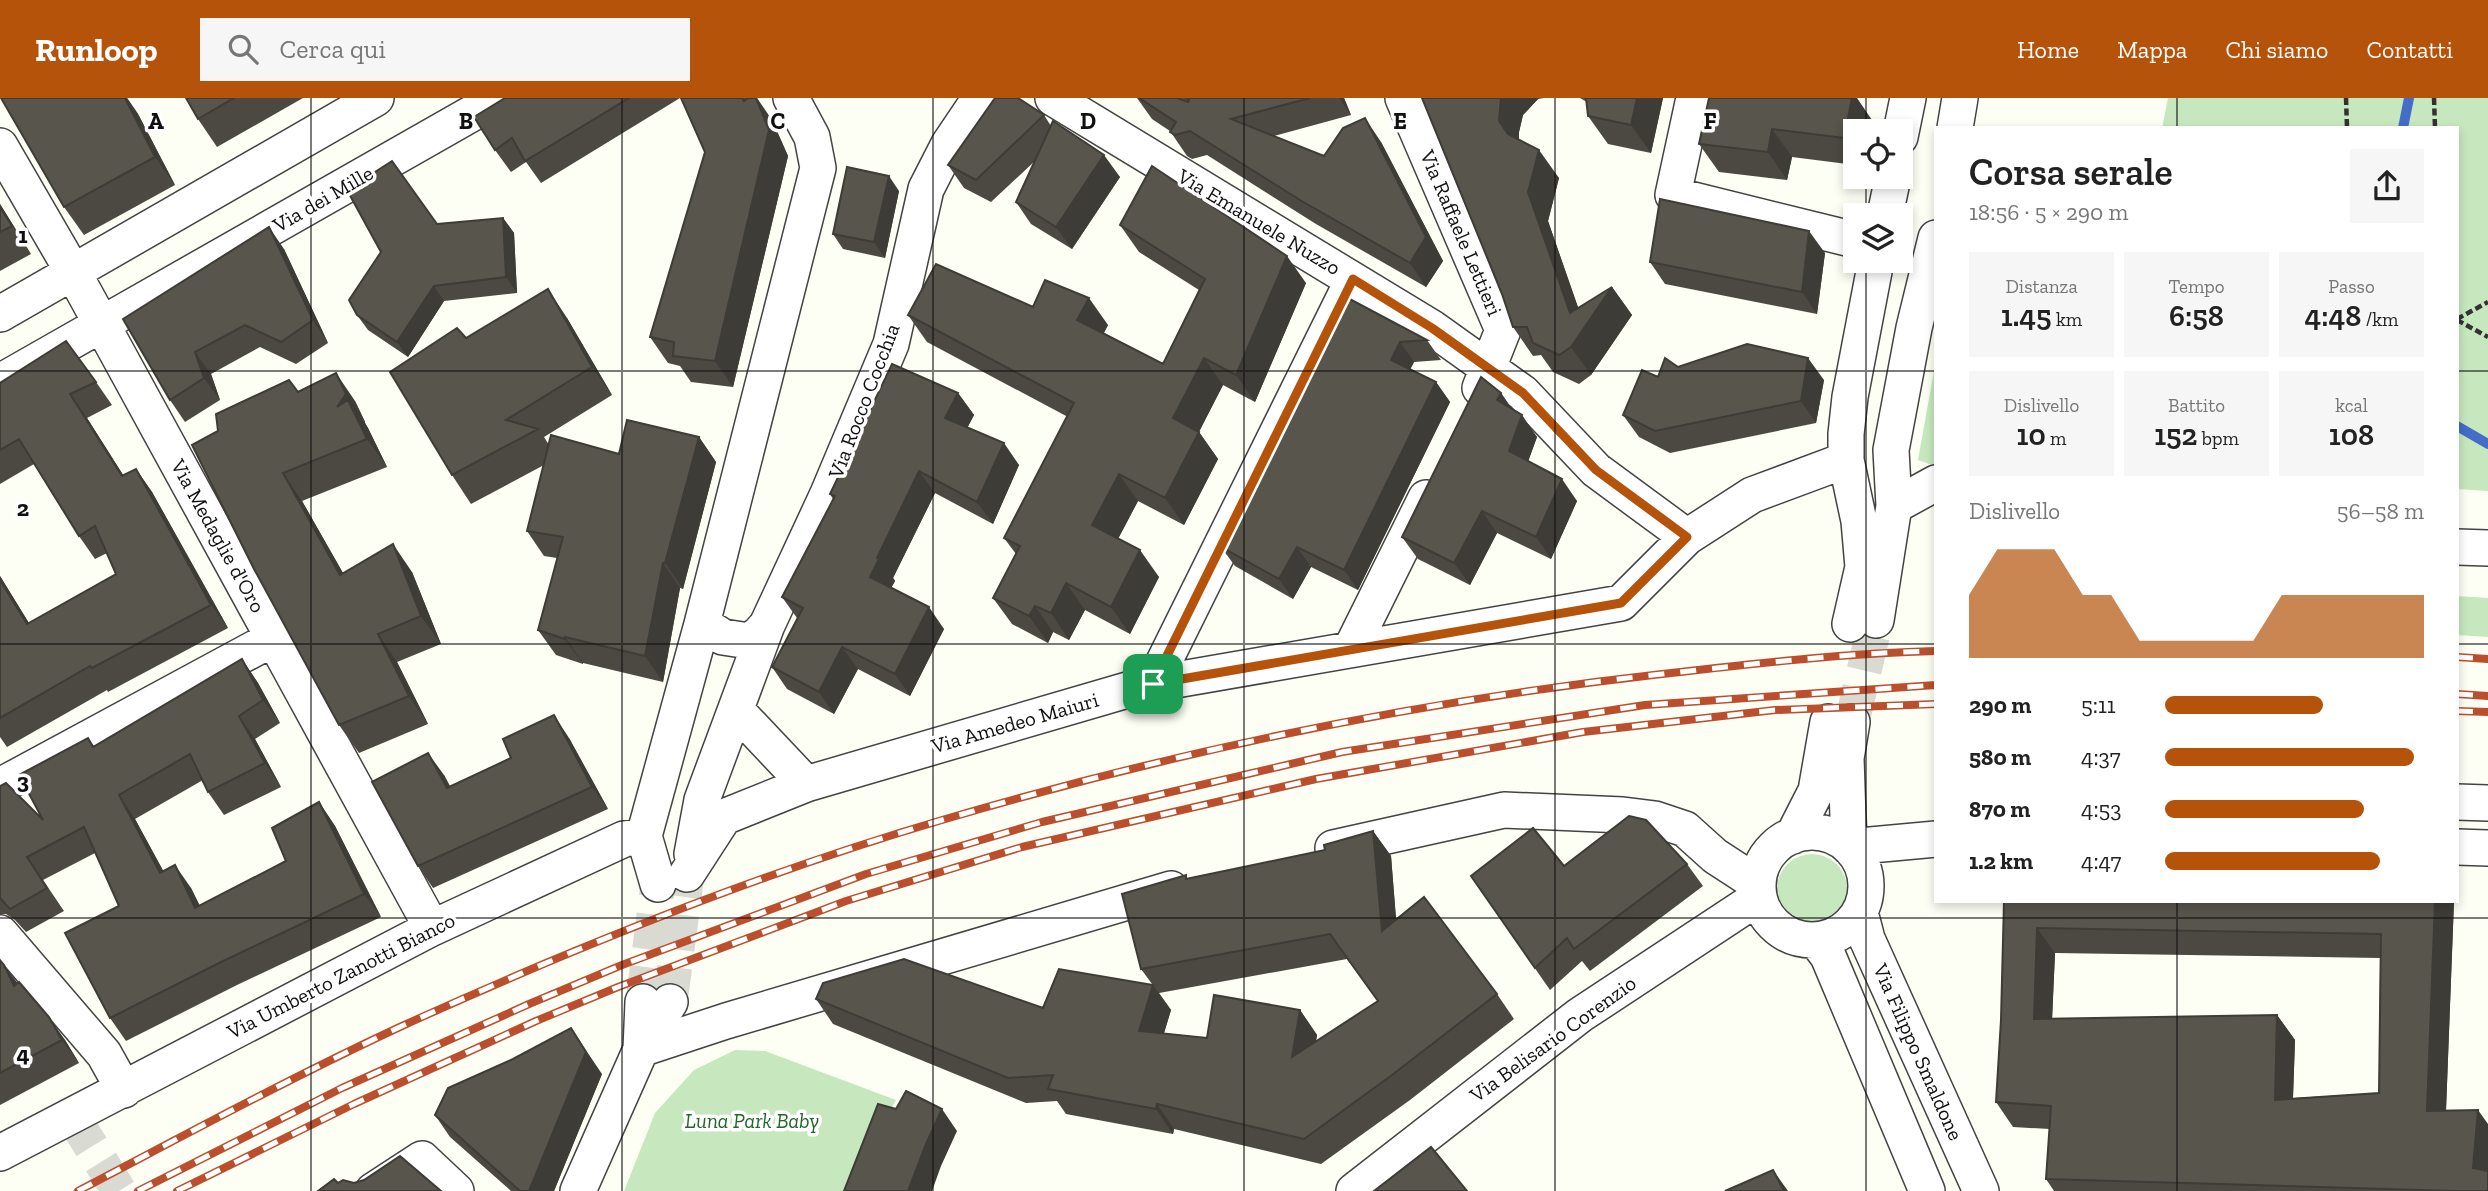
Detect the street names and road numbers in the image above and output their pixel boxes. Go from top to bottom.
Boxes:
street label: Via Raffaele Lettieri [1415,145,1508,320]
street label: Via dei Mille [267,160,377,238]
street label: Via Emanuele Nuzzo [1172,163,1345,280]
street label: Via Rocco Cocchia [822,320,905,483]
street label: Via Medaglie d'Oro [165,454,271,617]
street label: Via Amedeo Maiuri [927,687,1101,759]
street label: Via Umberto Zanotti Bianco [222,907,459,1044]
street label: Via Filippo Smaldone [1868,959,1969,1144]
street label: Via Belisario Corenzio [1464,970,1641,1108]

